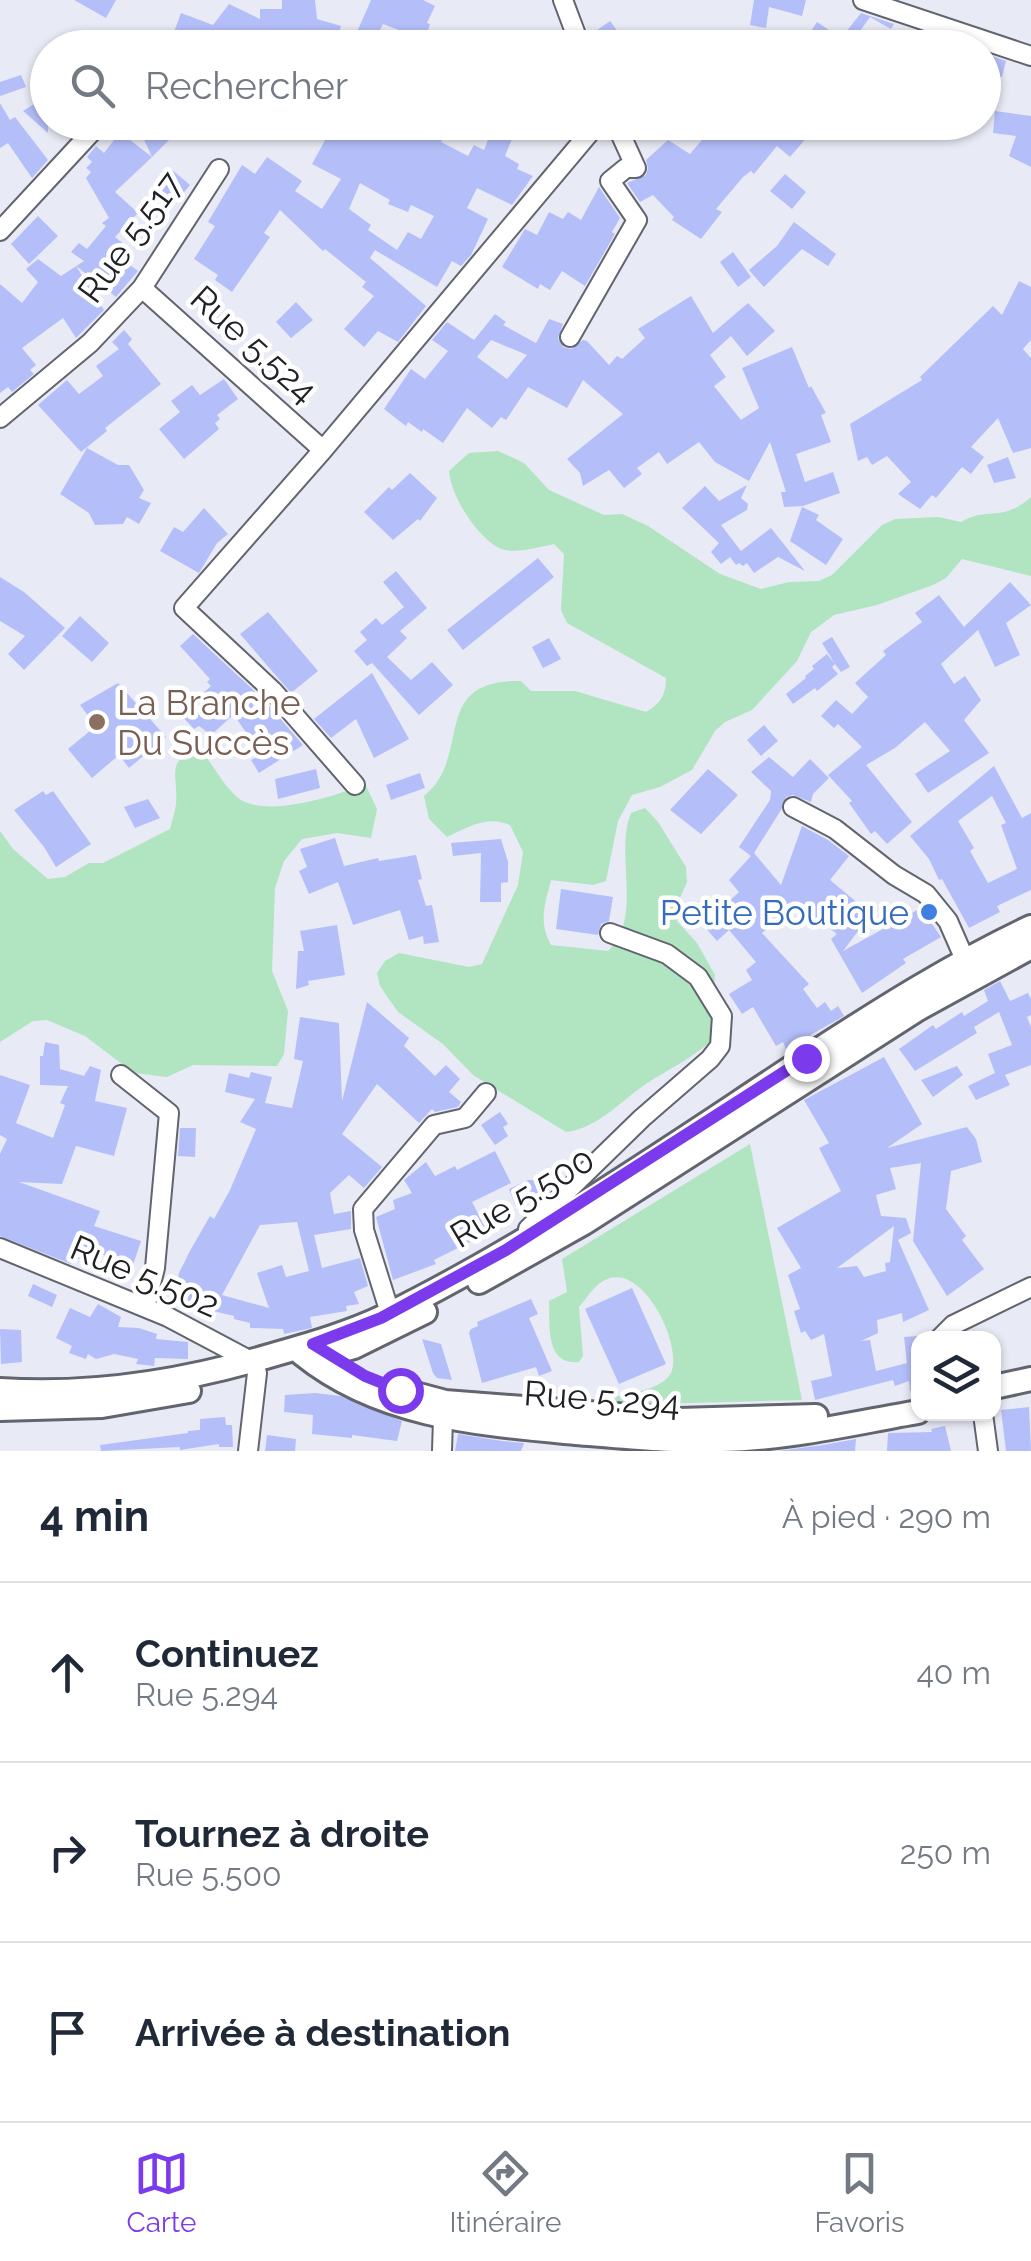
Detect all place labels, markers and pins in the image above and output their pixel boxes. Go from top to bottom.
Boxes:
place label: La Branche Du Succès [117,682,301,763]
marker: La Branche Du Succès [86,711,108,733]
place label: Petite Boutique [660,892,909,933]
marker: Petite Boutique [918,901,940,923]

